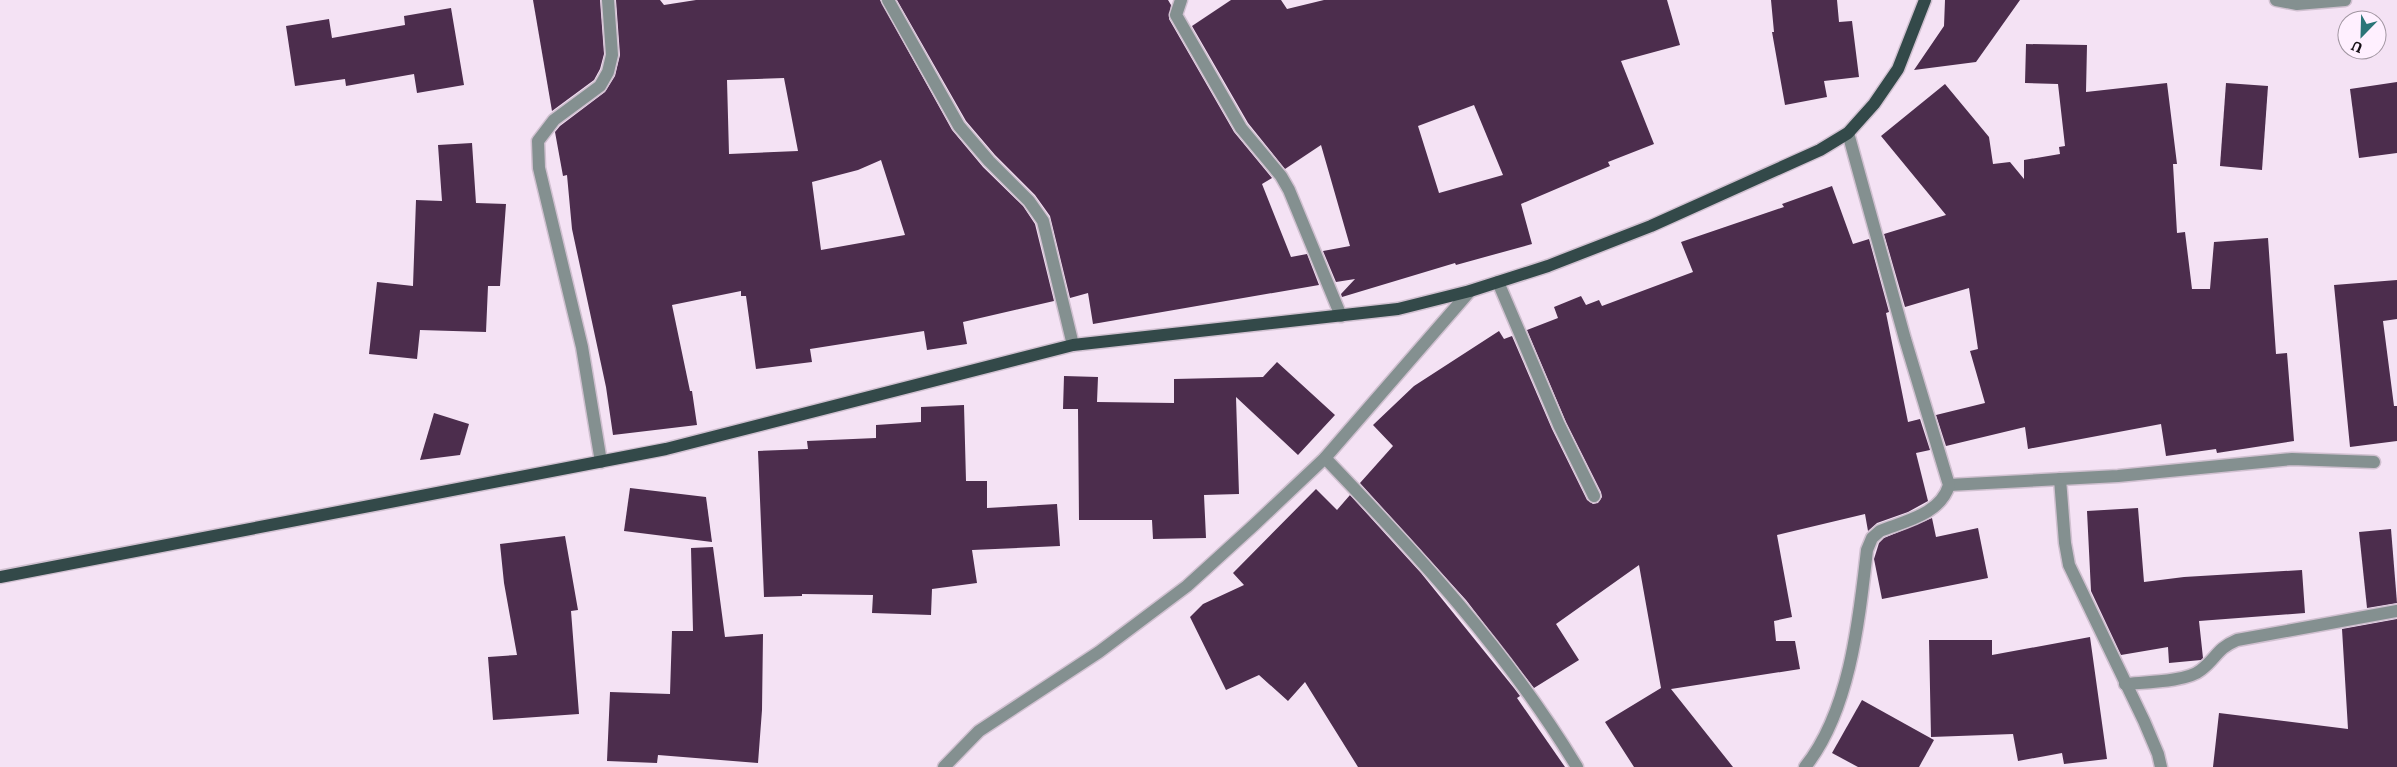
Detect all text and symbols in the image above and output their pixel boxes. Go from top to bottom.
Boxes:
north arrow [2337,10,2387,60]
text: U [2348,37,2366,59]

